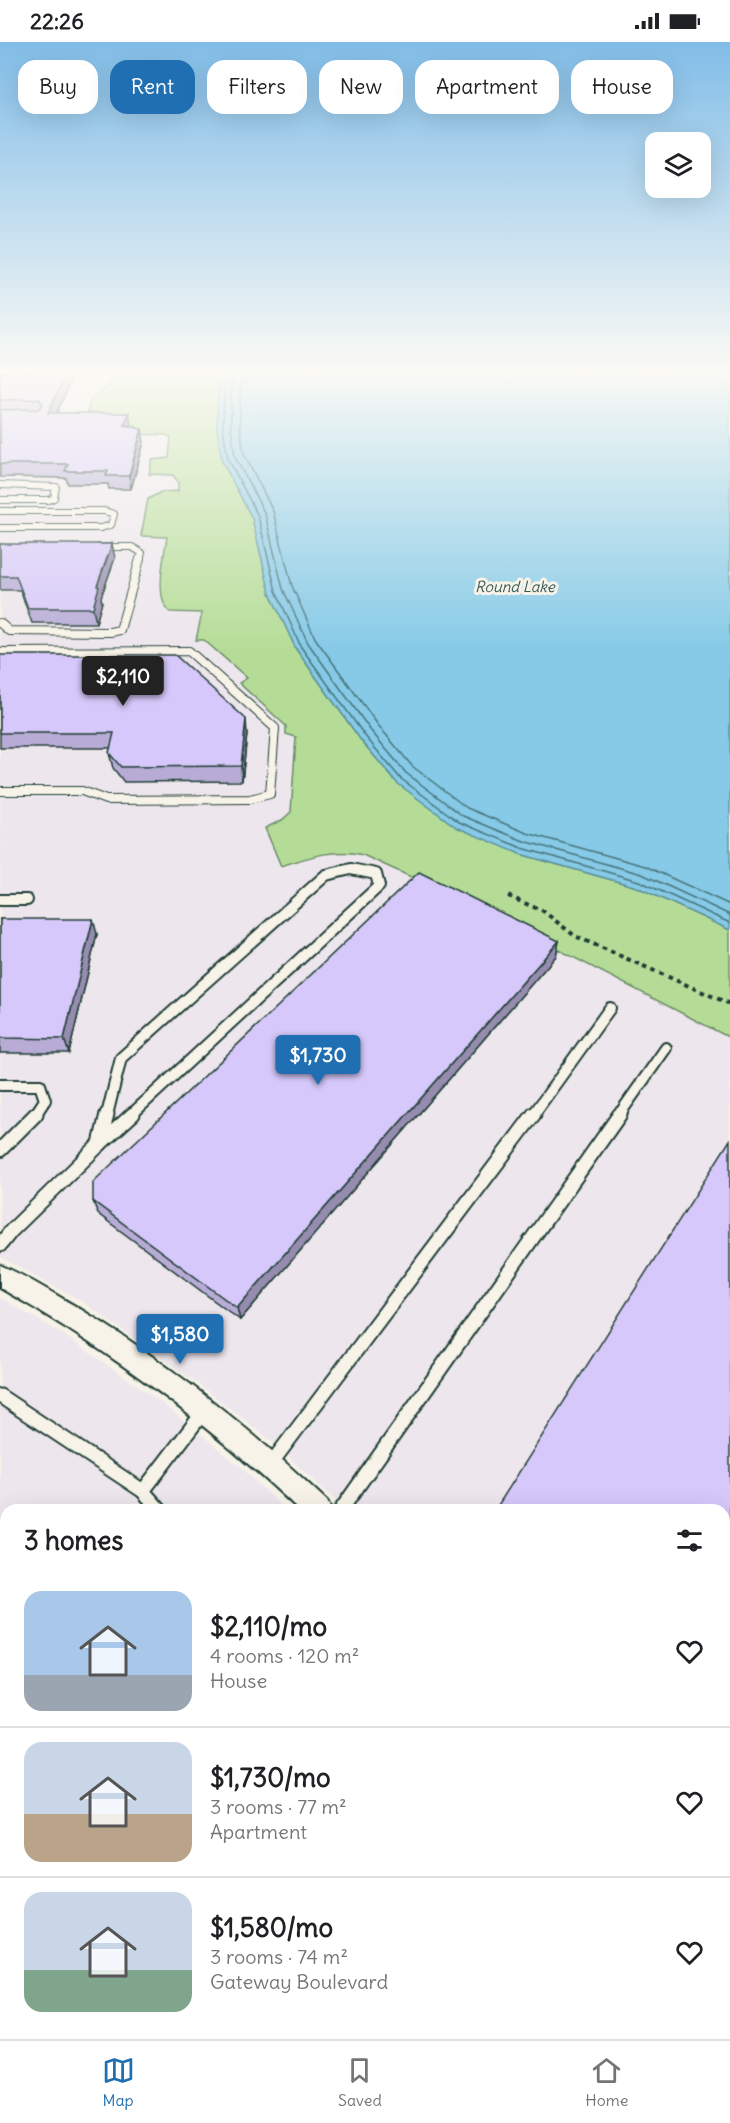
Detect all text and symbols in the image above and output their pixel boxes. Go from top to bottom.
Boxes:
text: 22:26 [30,7,84,35]
chip: Buy [18,60,98,114]
chip: Rent [110,60,195,114]
chip: Filters [207,60,307,114]
chip: New [319,60,403,114]
chip: Apartment [415,60,559,114]
chip: House [571,60,673,114]
map controls [645,132,711,198]
button: layers [645,132,711,198]
water label: Round Lake [475,577,556,596]
pin: $2,110 [74,656,172,707]
text: $2,110 [96,663,150,688]
pin: $1,730 [269,1035,367,1086]
text: $1,730 [289,1042,347,1067]
pin: $1,580 [131,1314,229,1365]
text: $1,580 [150,1321,210,1346]
text: 3 homes [24,1524,123,1557]
icon: filters [673,1524,706,1557]
text: $2,110/mo [210,1610,327,1643]
icon: home [72,1615,144,1687]
icon: heart [673,1635,706,1668]
text: 4 rooms · 120 m² [210,1643,359,1668]
text: House [210,1668,267,1693]
text: $1,730/mo [210,1761,331,1794]
icon: home [72,1766,144,1838]
icon: heart [673,1786,706,1819]
text: 3 rooms · 77 m² [210,1794,347,1819]
text: Apartment [210,1819,307,1844]
text: $1,580/mo [210,1911,333,1944]
icon: home [72,1916,144,1988]
icon: heart [673,1936,706,1969]
text: 3 rooms · 74 m² [210,1944,348,1969]
text: Gateway Boulevard [210,1969,388,1994]
tab: Map [102,2054,135,2110]
tab: Saved [338,2054,382,2110]
tab: Home [585,2054,628,2110]

